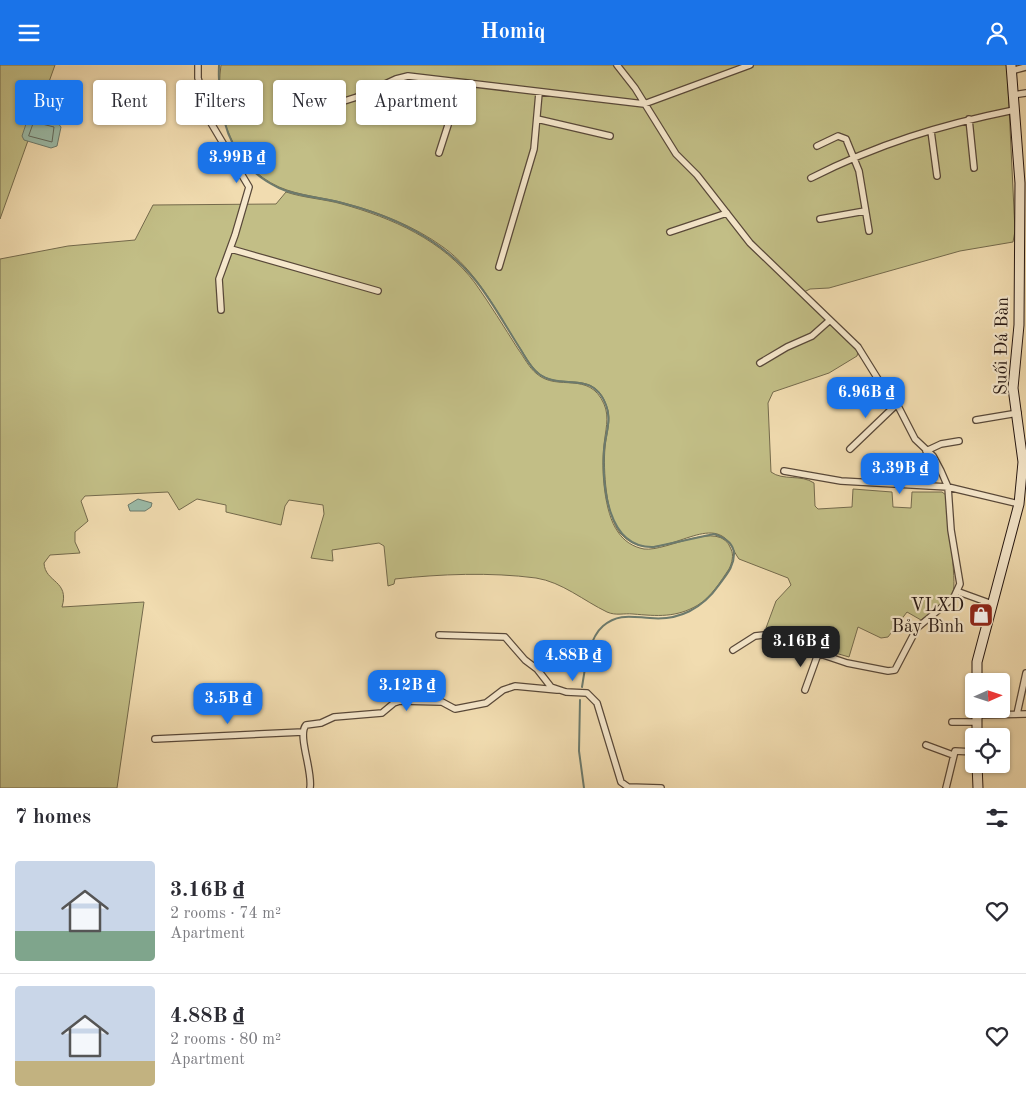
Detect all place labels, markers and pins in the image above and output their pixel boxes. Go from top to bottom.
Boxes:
pin: 3.99B ₫ [191,141,283,184]
pin: 6.96B ₫ [820,377,912,419]
pin: 3.39B ₫ [854,453,946,495]
place label: VLXD Bảy Bình [892,597,964,636]
shop icon: VLXD Bảy Bình [968,602,994,628]
pin: 3.16B ₫ [755,625,847,668]
pin: 4.88B ₫ [527,639,619,682]
pin: 3.12B ₫ [361,669,453,712]
pin: 3.5B ₫ [187,683,269,725]

